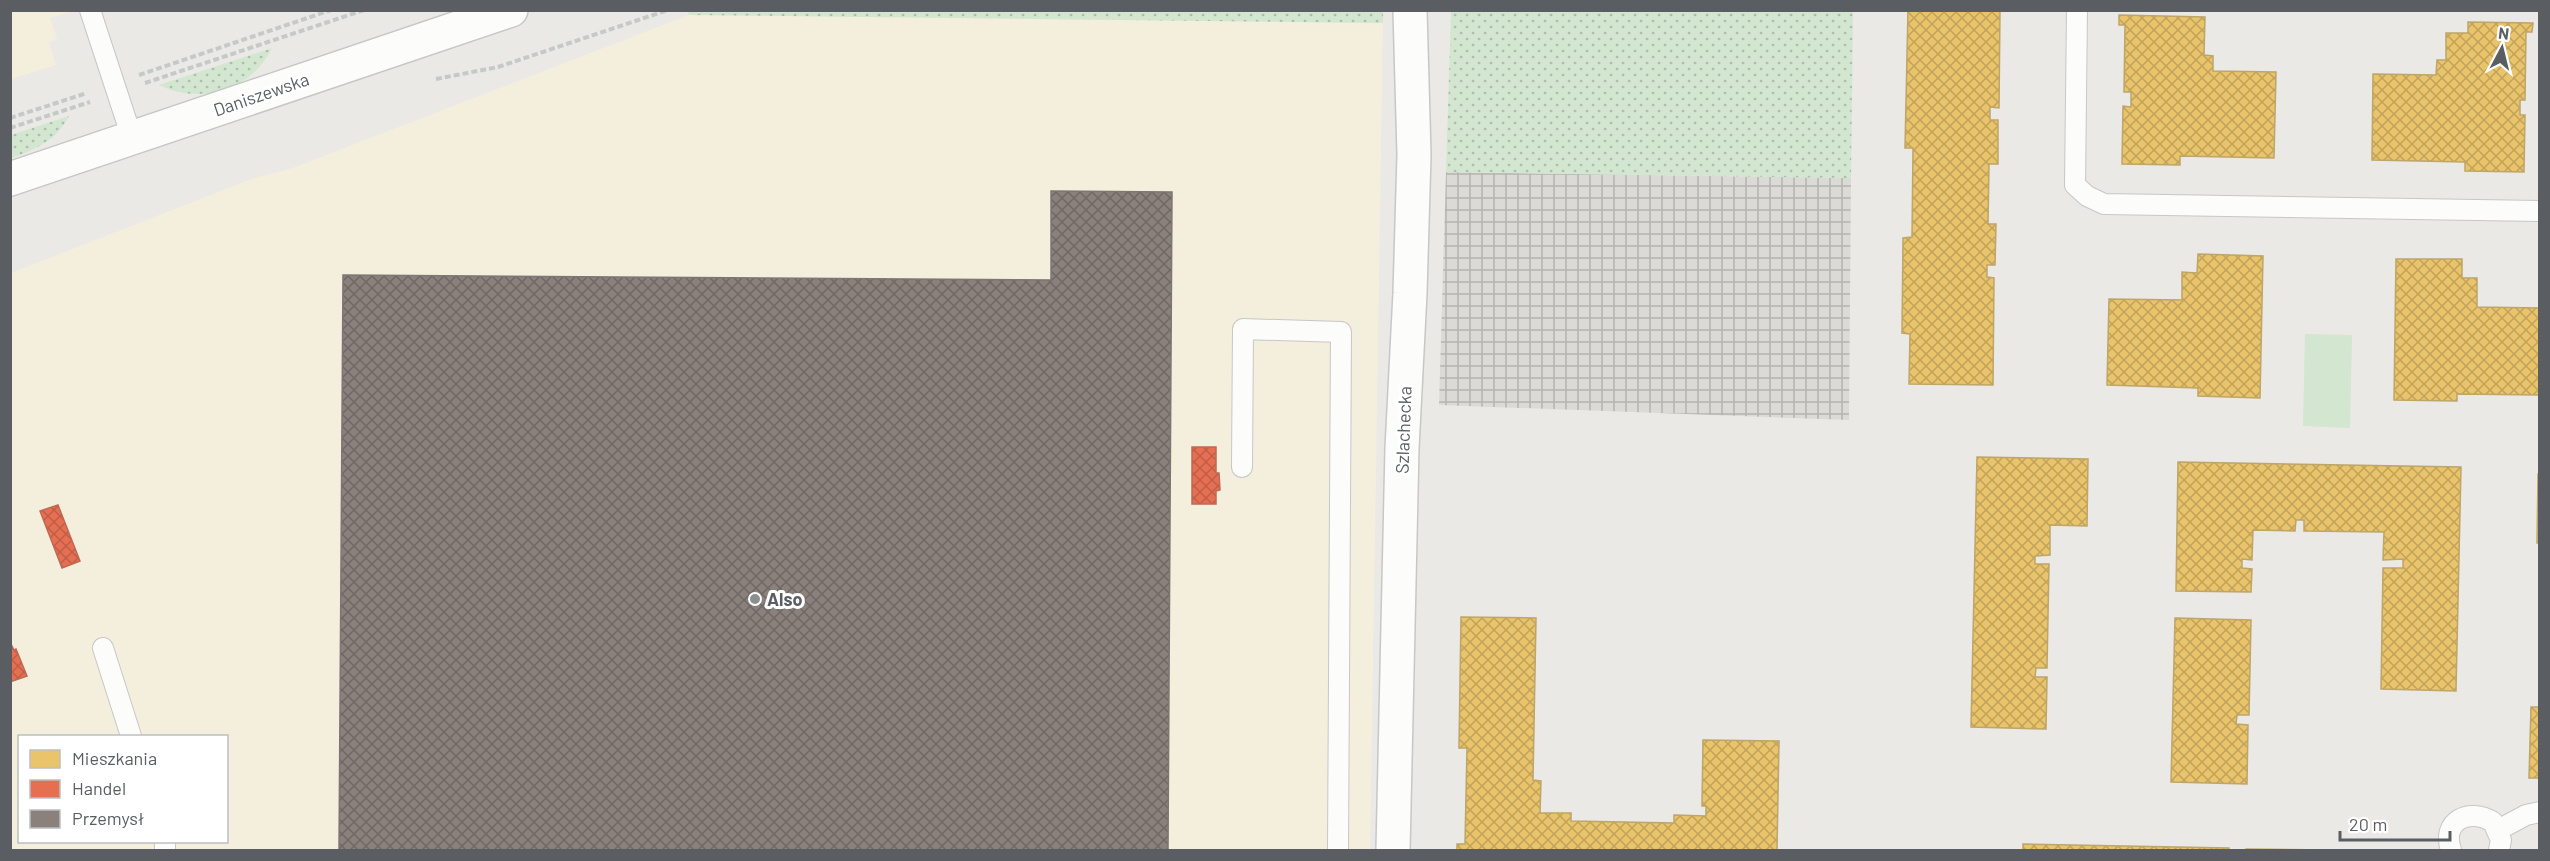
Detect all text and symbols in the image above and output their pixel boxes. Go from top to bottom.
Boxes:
north arrow [2472,18,2532,78]
text: N [2497,23,2510,43]
street label: Daniszewska [210,67,312,121]
street label: Szlachecka [1390,386,1416,474]
place label: Also [767,588,803,610]
marker: Also [748,592,762,606]
legend [18,735,228,843]
text: Mieszkania [72,747,157,769]
text: Handel [72,777,126,799]
scale bar [2340,804,2450,842]
text: Przemysł [72,807,144,829]
text: 20 m [2349,813,2387,835]

